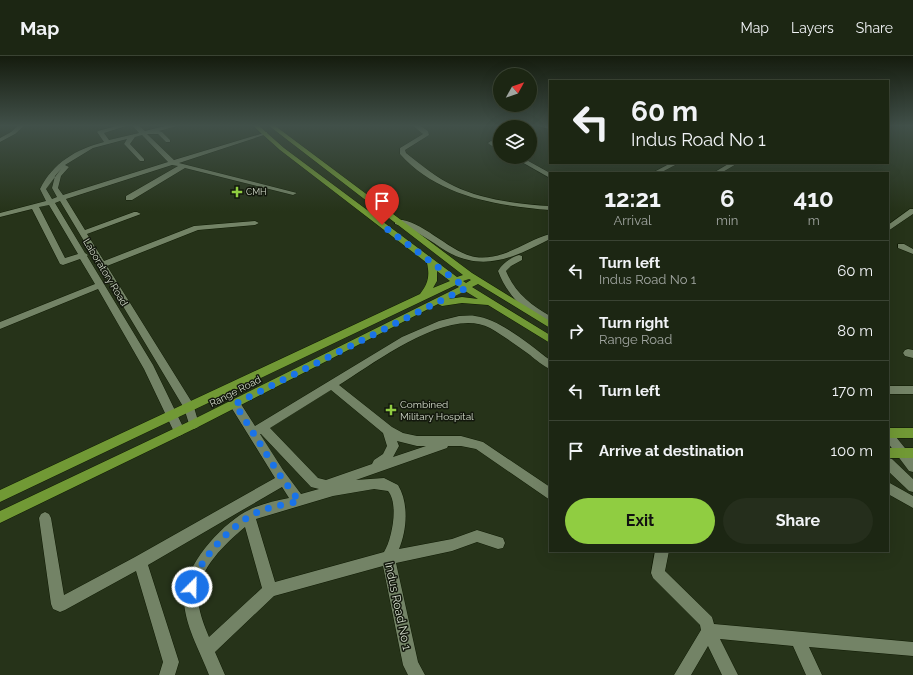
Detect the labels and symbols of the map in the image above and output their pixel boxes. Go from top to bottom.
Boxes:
north arrow [493,68,537,112]
pin [365,184,399,225]
marker: CMH [231,186,243,198]
place label: CMH [246,187,267,197]
street label: Laboratory Road [81,237,130,308]
street label: Range Road [208,374,263,409]
place label: Combined Military Hospital [400,399,474,422]
marker: Combined Military Hospital [385,404,397,416]
street label: Indus Road No 1 [382,561,414,651]
position arrow [171,566,213,608]

